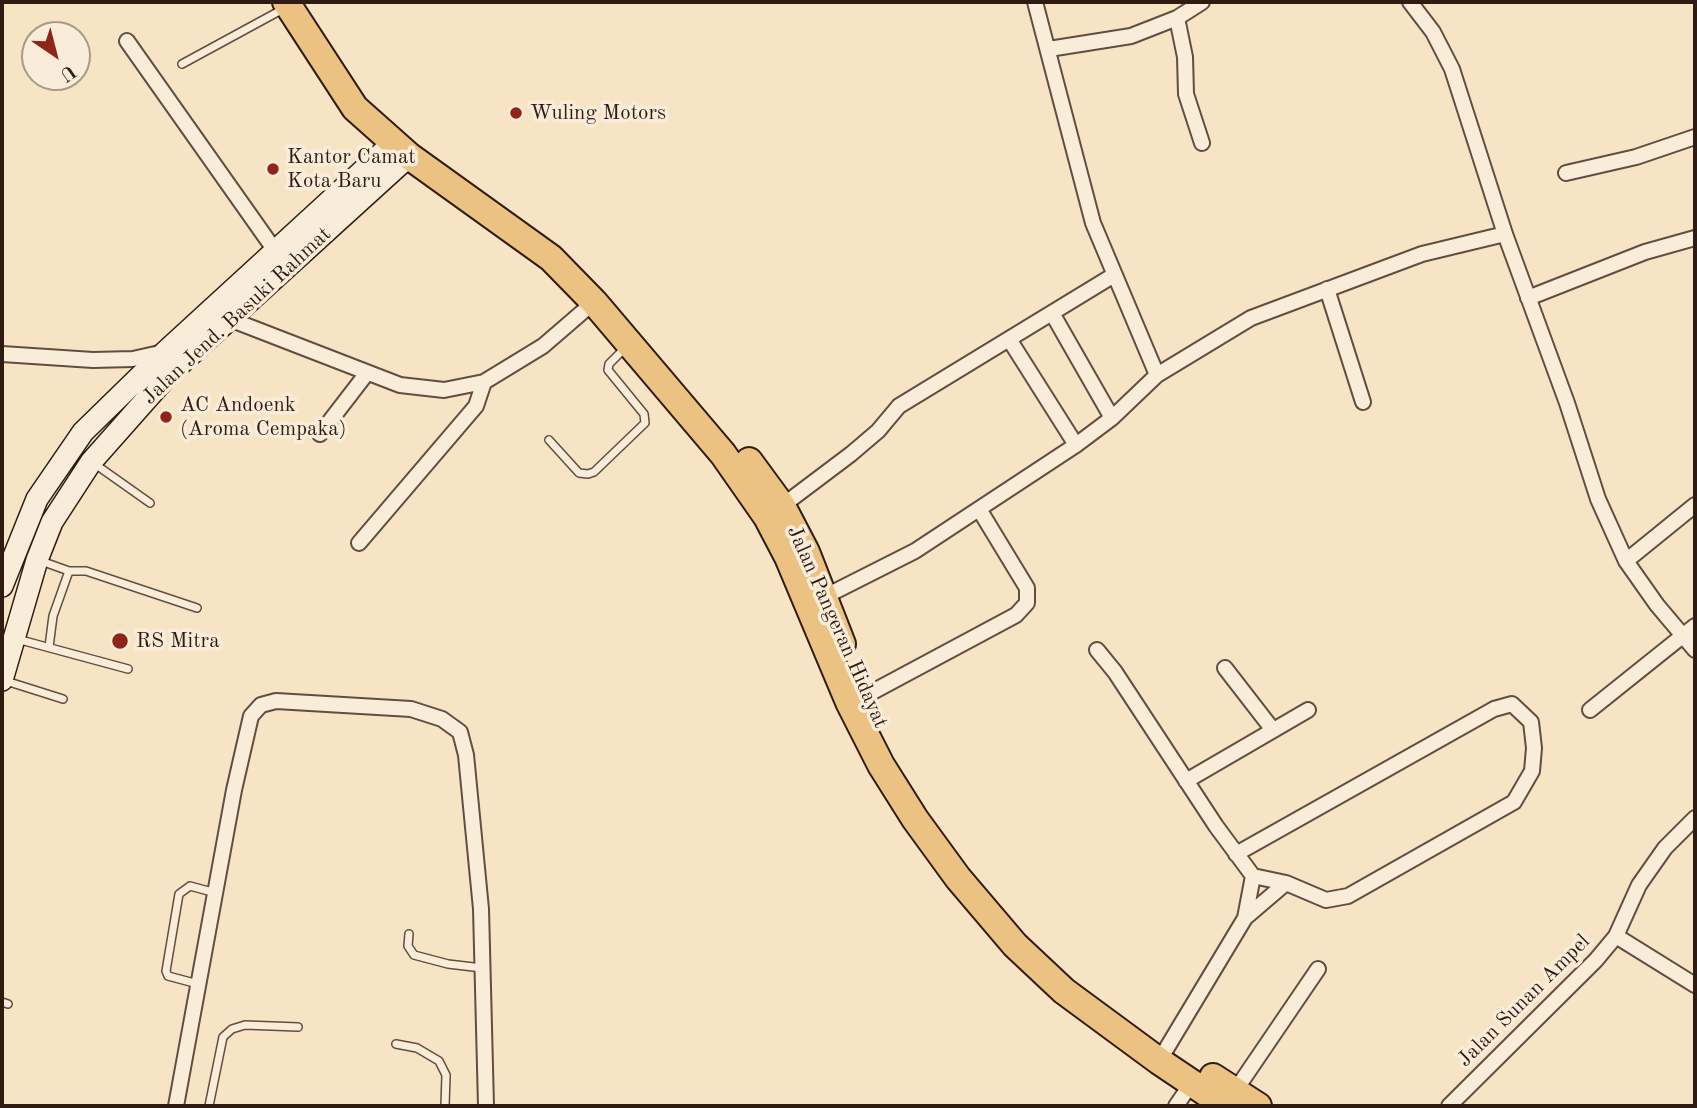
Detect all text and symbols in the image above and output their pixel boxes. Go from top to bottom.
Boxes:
north arrow [21,21,91,91]
text: U [56,60,79,84]
place label: Wuling Motors [530,100,666,126]
marker: Wuling Motors [508,105,524,121]
place label: Kantor Camat Kota Baru [287,144,416,194]
marker: Kantor Camat Kota Baru [265,161,281,177]
street label: Jalan Jend. Basuki Rahmat [137,222,337,410]
place label: AC Andoenk (Aroma Cempaka) [180,392,346,442]
marker: AC Andoenk (Aroma Cempaka) [158,409,174,425]
street label: Jalan Pangeran Hidayat [781,522,893,732]
place label: RS Mitra [136,628,220,654]
marker: RS Mitra [110,631,130,651]
street label: Jalan Sunan Ampel [1452,929,1596,1073]

